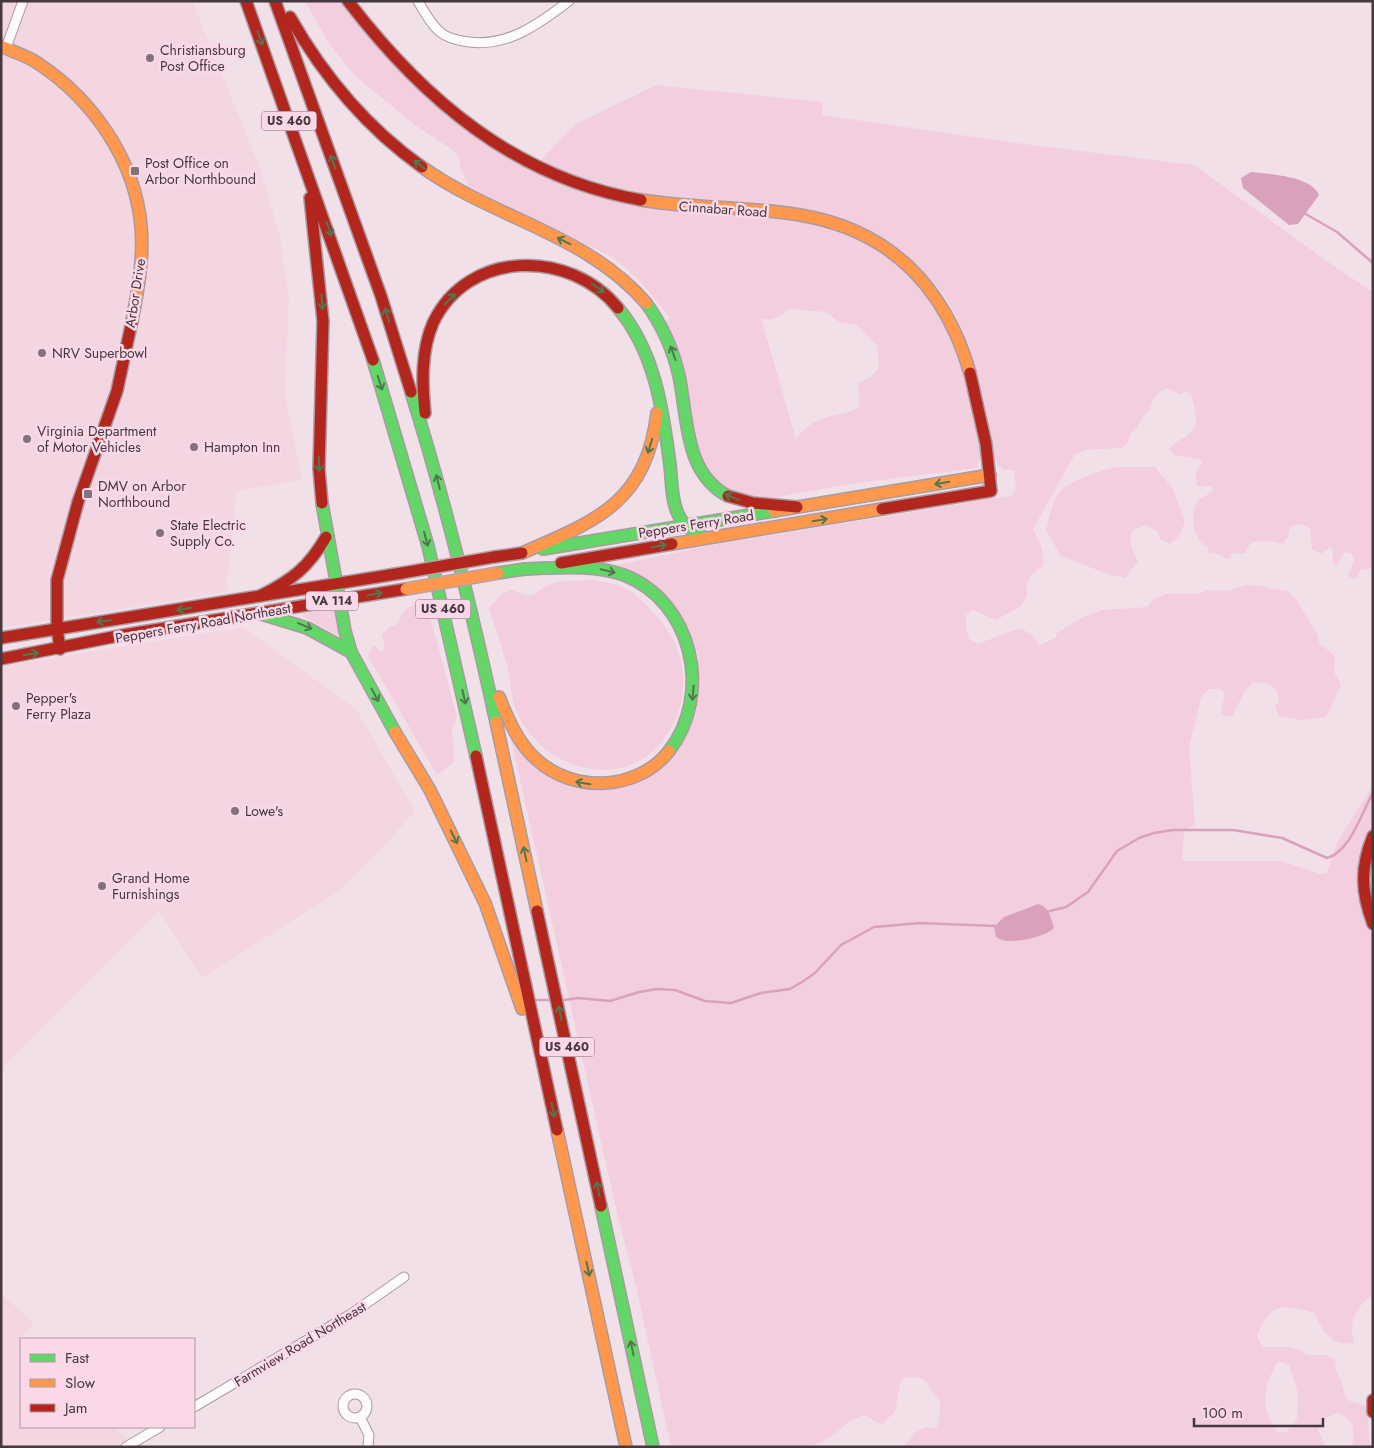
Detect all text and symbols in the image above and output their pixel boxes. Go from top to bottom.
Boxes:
one-way arrow [256,30,265,45]
place label: Christiansburg Post Office [160,40,246,76]
marker: Christiansburg Post Office [144,52,156,64]
road number: US 460 [262,112,316,130]
place label: Post Office on Arbor Northbound [145,153,256,189]
one-way arrow [328,155,337,170]
one-way arrow [413,160,427,170]
marker: Post Office on Arbor Northbound [129,165,141,177]
street label: Cinnabar Road [678,196,768,222]
one-way arrow [324,220,334,236]
one-way arrow [557,235,572,245]
street label: Arbor Drive [120,257,150,329]
one-way arrow [591,283,605,293]
one-way arrow [444,292,456,305]
one-way arrow [317,293,326,309]
one-way arrow [382,308,392,324]
place label: NRV Superbowl [52,343,147,363]
one-way arrow [668,346,677,361]
marker: NRV Superbowl [36,347,48,359]
one-way arrow [376,374,386,390]
place label: Virginia Department of Motor Vehicles [37,421,157,457]
marker: Virginia Department of Motor Vehicles [21,433,33,445]
place label: Hampton Inn [204,437,280,457]
one-way arrow [645,438,655,454]
marker: Hampton Inn [188,441,200,453]
one-way arrow [314,456,324,472]
one-way arrow [432,474,442,490]
place label: DMV on Arbor Northbound [98,476,186,512]
one-way arrow [934,478,950,488]
marker: DMV on Arbor Northbound [82,488,94,500]
one-way arrow [725,492,740,501]
street label: Peppers Ferry Road [637,505,755,543]
one-way arrow [811,514,827,524]
place label: State Electric Supply Co. [170,515,246,551]
marker: State Electric Supply Co. [154,527,166,539]
one-way arrow [421,530,431,546]
one-way arrow [651,541,667,551]
one-way arrow [600,567,616,577]
one-way arrow [367,588,383,598]
road number: VA 114 [306,592,358,610]
street label: Peppers Ferry Road Northeast [114,598,293,648]
road number: US 460 [416,600,470,618]
one-way arrow [177,604,193,614]
one-way arrow [97,617,113,627]
one-way arrow [297,622,312,631]
one-way arrow [22,648,38,658]
one-way arrow [689,684,698,700]
one-way arrow [370,687,380,702]
place label: Pepper's Ferry Plaza [26,688,91,724]
one-way arrow [460,688,469,704]
marker: Pepper's Ferry Plaza [10,700,22,712]
one-way arrow [575,777,591,787]
place label: Lowe's [245,801,283,821]
marker: Lowe's [229,805,241,817]
one-way arrow [449,829,459,844]
one-way arrow [520,847,530,863]
place label: Grand Home Furnishings [112,868,190,904]
marker: Grand Home Furnishings [96,880,108,892]
one-way arrow [555,1005,564,1021]
road number: US 460 [540,1038,594,1056]
one-way arrow [549,1102,559,1118]
one-way arrow [593,1181,602,1197]
one-way arrow [584,1261,593,1277]
street label: Farmview Road Northeast [230,1296,370,1391]
legend [20,1338,195,1428]
one-way arrow [627,1340,636,1356]
text: Fast [65,1347,89,1369]
text: Slow [65,1372,96,1394]
scale bar [1194,1396,1323,1428]
text: Jam [63,1397,88,1419]
text: 100 m [1202,1402,1243,1424]

